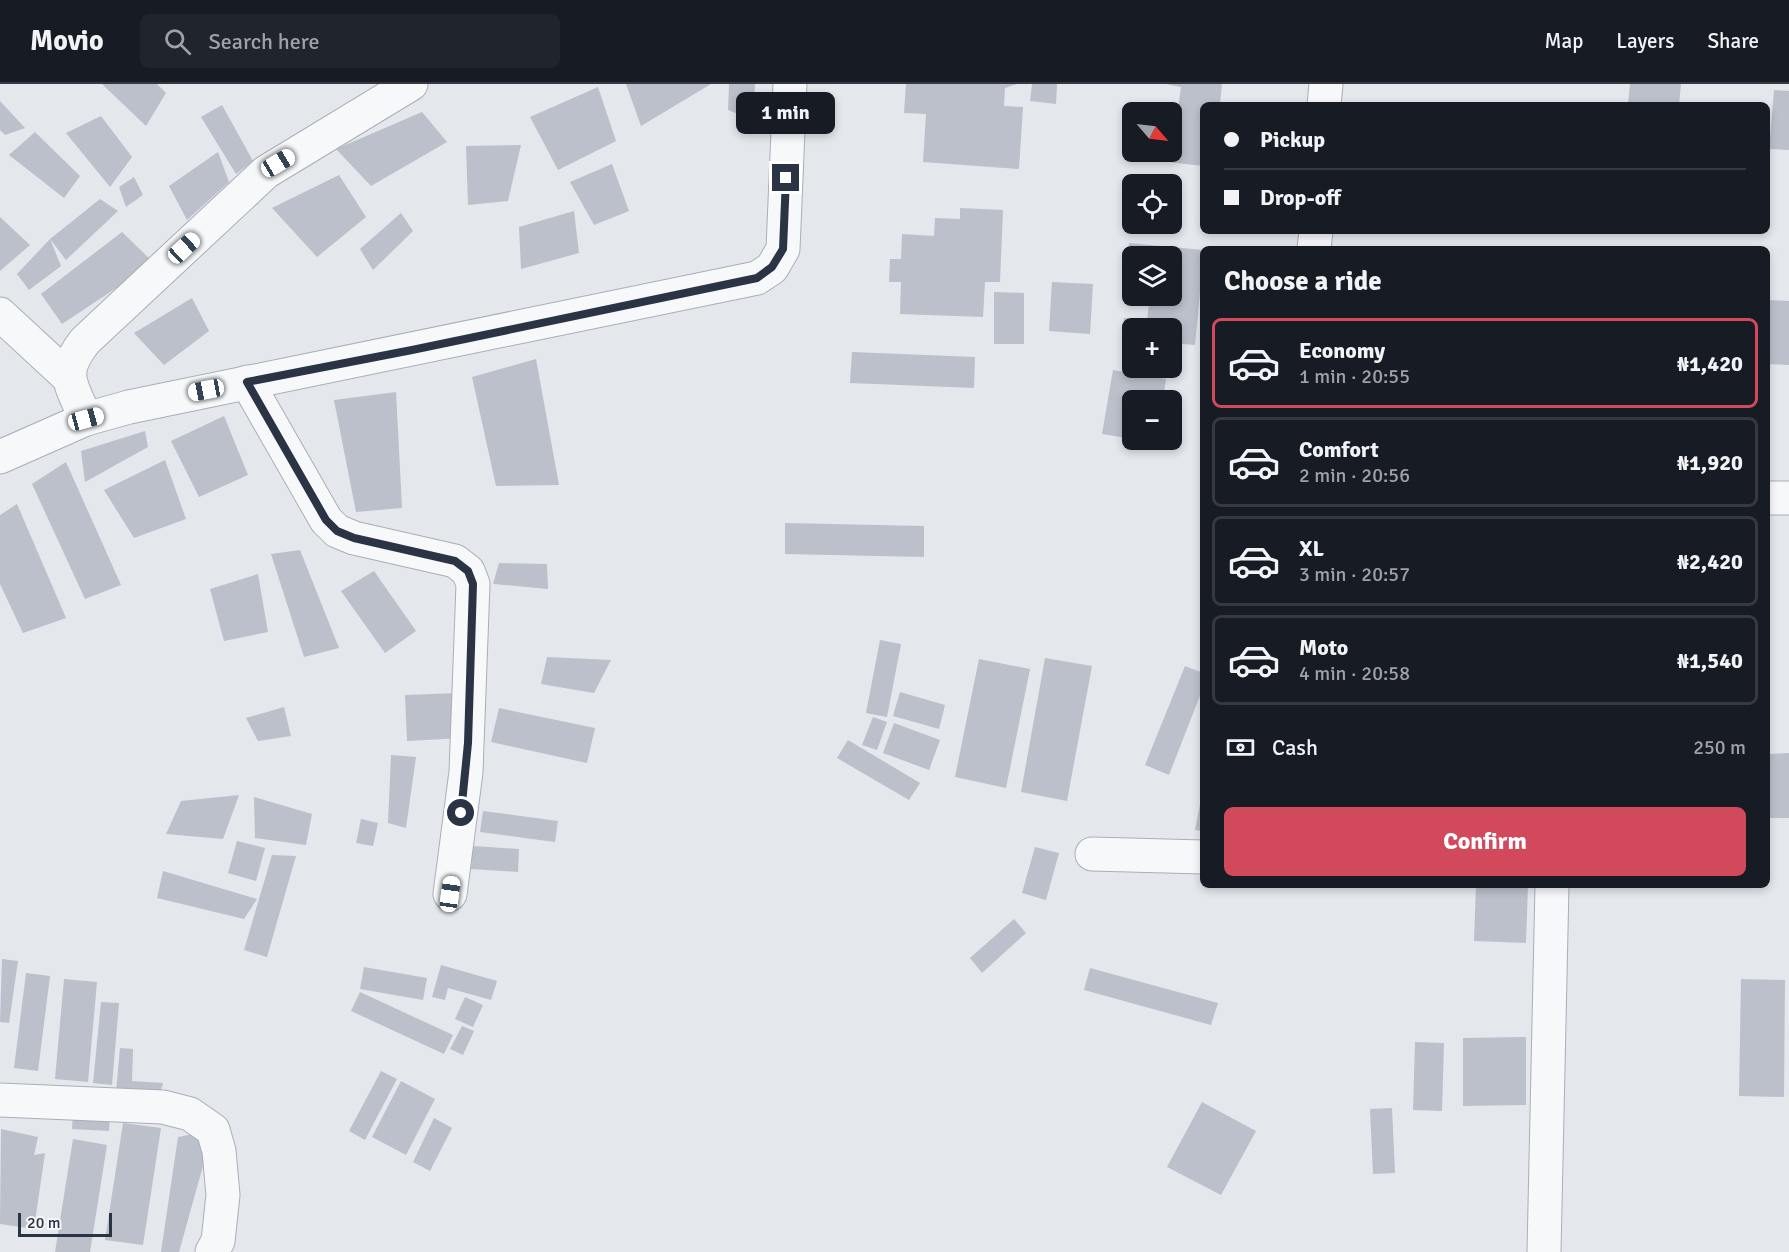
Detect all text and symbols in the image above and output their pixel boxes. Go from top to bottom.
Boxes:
search box [140,14,560,68]
text: Movio [30,24,104,58]
icon: search [161,25,194,58]
text: Search here [209,28,320,55]
text: Map [1545,28,1583,54]
text: Layers [1616,28,1674,54]
text: Share [1707,28,1759,54]
callout: 1 min [736,91,836,133]
text: 1 min [761,100,810,125]
north arrow [1122,102,1182,162]
map controls [1122,102,1182,450]
text: Pickup [1260,126,1325,153]
car [258,146,298,180]
route end [772,164,799,191]
button: locate [1122,174,1182,234]
text: Drop-off [1260,184,1341,211]
car [165,229,203,267]
button: layers [1122,246,1182,306]
text: Choose a ride [1224,265,1382,298]
button: + [1122,318,1182,378]
icon: car [1227,336,1281,390]
text: Economy [1299,337,1385,364]
text: ₦1,420 [1677,350,1743,377]
text: 1 min · 20:55 [1299,364,1410,389]
car [187,378,225,402]
button: − [1122,390,1182,450]
car [66,406,106,432]
icon: car [1227,435,1281,489]
text: Comfort [1299,436,1379,463]
text: ₦1,920 [1677,449,1743,476]
text: 2 min · 20:56 [1299,463,1410,488]
icon: car [1227,534,1281,588]
text: XL [1299,535,1324,562]
text: ₦2,420 [1677,548,1743,575]
text: 3 min · 20:57 [1299,562,1410,587]
icon: car [1227,633,1281,687]
text: Moto [1299,634,1348,661]
text: ₦1,540 [1677,647,1743,674]
text: 4 min · 20:58 [1299,661,1410,686]
icon: cash [1224,731,1257,764]
text: Cash [1272,734,1318,761]
text: 250 m [1693,735,1746,760]
route start [447,799,474,826]
button: Confirm [1224,807,1746,876]
car [439,875,461,913]
scale bar [18,1210,112,1238]
text: 20 m [27,1213,61,1233]

